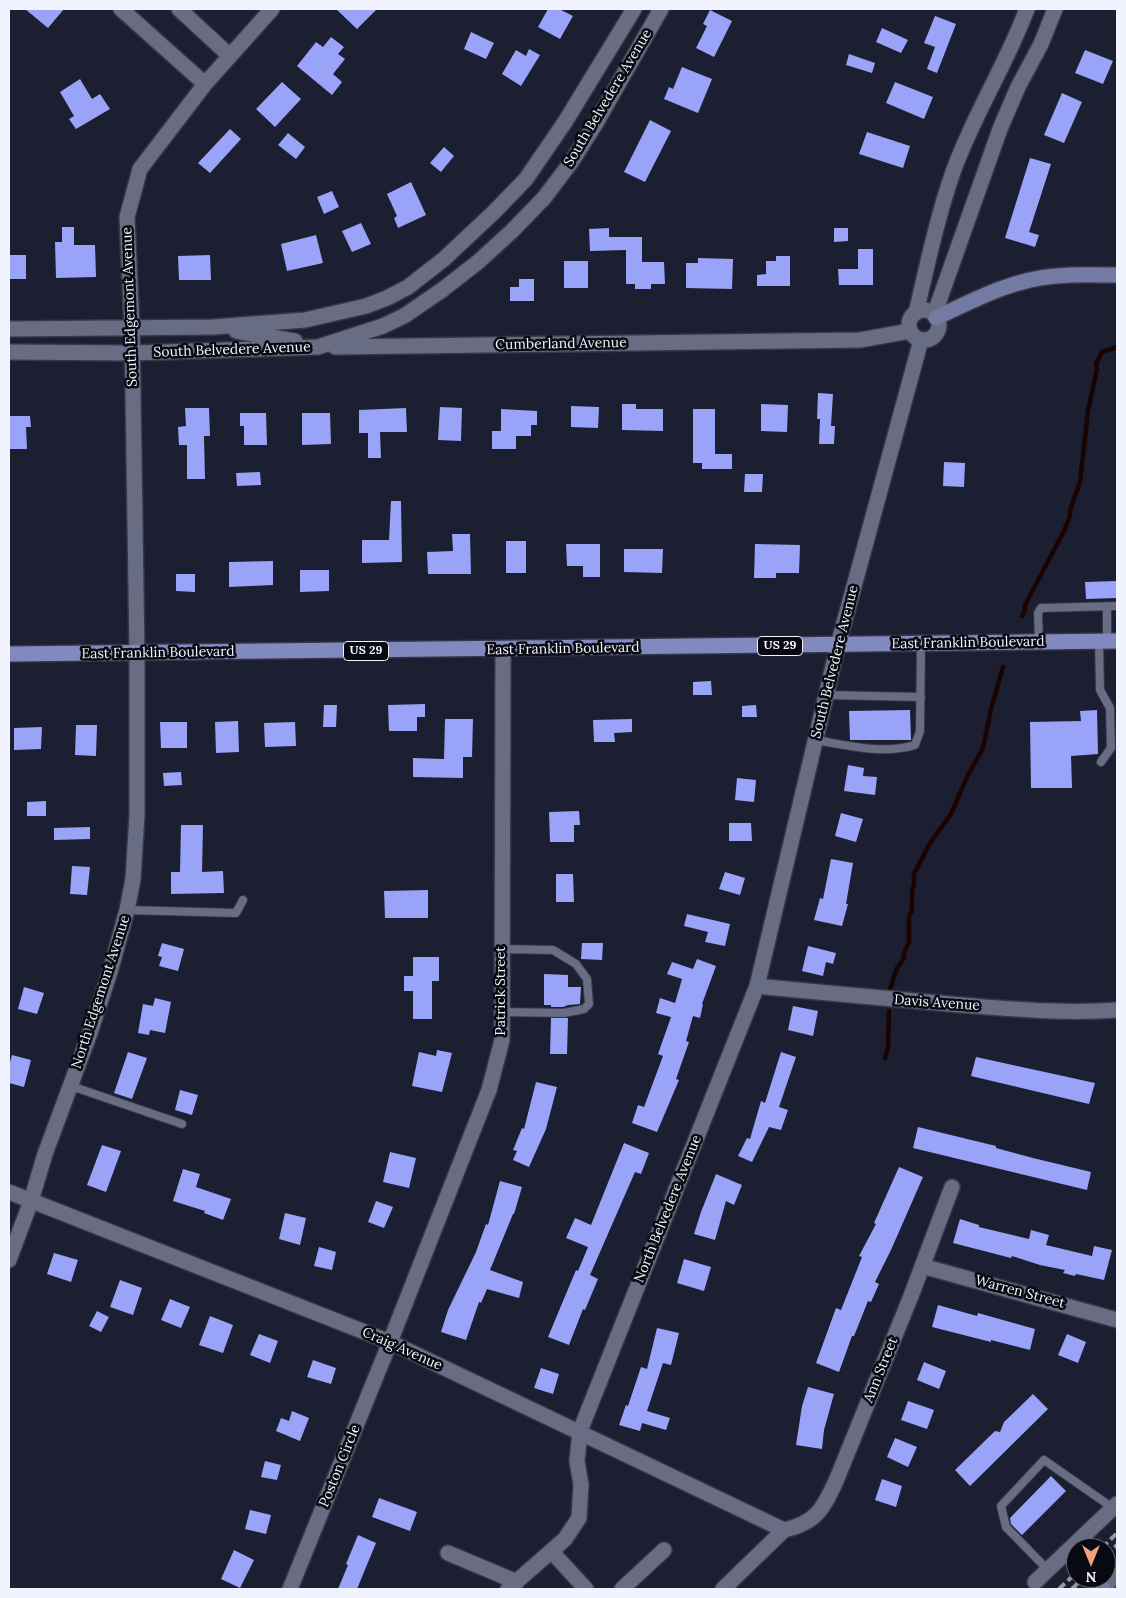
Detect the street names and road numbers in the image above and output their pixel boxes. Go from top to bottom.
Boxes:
street label: South Belvedere Avenue [560,26,656,170]
street label: South Edgemont Avenue [119,227,141,387]
street label: Cumberland Avenue [495,334,627,354]
street label: South Belvedere Avenue [153,339,311,361]
street label: South Belvedere Avenue [808,584,862,740]
street label: East Franklin Boulevard [891,633,1045,653]
road number: US 29 [758,636,802,656]
street label: East Franklin Boulevard [486,639,640,659]
road number: US 29 [344,641,388,660]
street label: East Franklin Boulevard [81,643,235,663]
street label: North Edgemont Avenue [68,913,134,1071]
street label: Patrick Street [493,946,509,1036]
street label: Davis Avenue [893,992,981,1014]
street label: North Belvedere Avenue [631,1133,705,1285]
street label: Warren Street [973,1272,1067,1312]
street label: Craig Avenue [359,1324,445,1374]
street label: Ann Street [860,1335,902,1405]
street label: Poston Circle [316,1422,364,1510]

